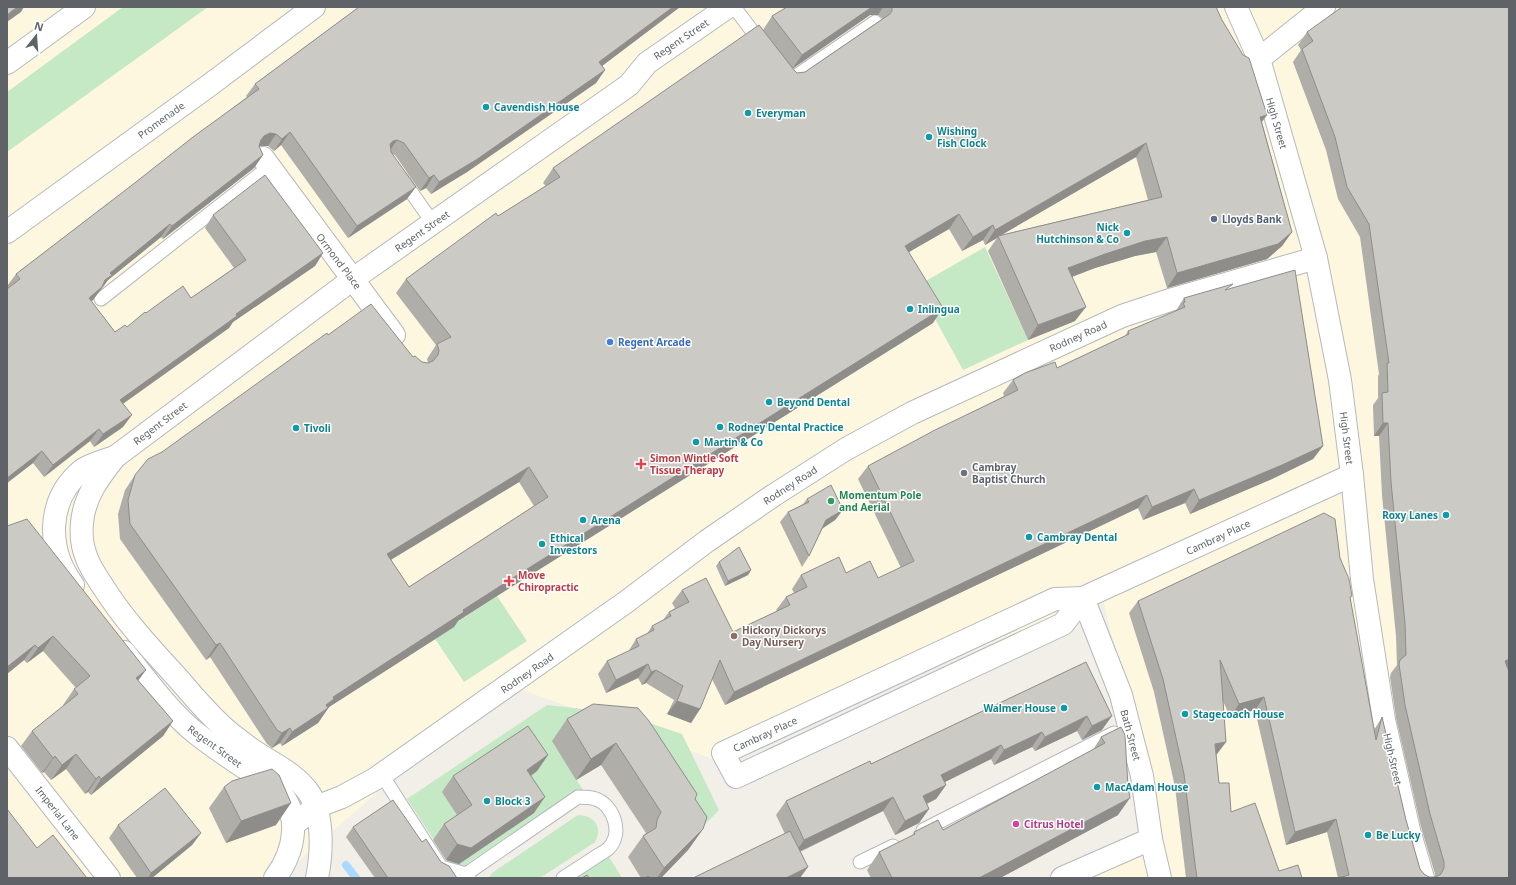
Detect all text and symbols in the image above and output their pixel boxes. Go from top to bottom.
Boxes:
street label: Regent Street [651,15,712,63]
north arrow [16,16,56,56]
text: N [33,17,46,34]
street label: High Street [1263,96,1291,151]
street label: Promenade [135,98,187,142]
place label: Cavendish House [494,100,579,114]
marker: Cavendish House [481,102,491,112]
place label: Everyman [756,106,806,120]
marker: Everyman [743,108,753,118]
place label: Wishing Fish Clock [937,124,987,150]
marker: Wishing Fish Clock [924,132,934,142]
street label: Regent Street [392,207,453,255]
place label: Lloyds Bank [1222,212,1282,226]
marker: Lloyds Bank [1209,214,1219,224]
place label: Nick Hutchinson & Co [1036,220,1120,246]
marker: Nick Hutchinson & Co [1122,228,1132,238]
street label: Ormond Place [313,230,365,292]
place label: Inlingua [918,302,960,316]
marker: Inlingua [905,304,915,314]
street label: Rodney Road [1047,317,1109,355]
place label: Regent Arcade [618,335,691,349]
marker: Regent Arcade [605,337,615,347]
place label: Beyond Dental [777,395,850,409]
marker: Beyond Dental [764,397,774,407]
street label: Regent Street [130,398,190,448]
street label: High Street [1337,411,1357,465]
place label: Rodney Dental Practice [728,420,844,434]
place label: Tivoli [304,421,331,435]
marker: Rodney Dental Practice [715,422,725,432]
marker: Tivoli [291,423,301,433]
place label: Martin & Co [704,435,763,449]
marker: Martin & Co [691,437,701,447]
place label: Simon Wintle Soft Tissue Therapy [650,451,739,477]
marker: Simon Wintle Soft Tissue Therapy [635,458,647,470]
place label: Cambray Baptist Church [972,460,1046,486]
street label: Rodney Road [760,462,820,508]
marker: Cambray Baptist Church [959,468,969,478]
place label: Momentum Pole and Aerial [839,488,922,514]
marker: Momentum Pole and Aerial [826,496,836,506]
place label: Roxy Lanes [1382,508,1438,522]
marker: Roxy Lanes [1441,510,1451,520]
place label: Arena [591,513,621,527]
marker: Arena [578,515,588,525]
street label: Cambray Place [1184,516,1253,558]
place label: Cambray Dental [1037,530,1117,544]
place label: Ethical Investors [550,531,597,557]
marker: Cambray Dental [1024,532,1034,542]
marker: Ethical Investors [537,539,547,549]
place label: Move Chiropractic [518,568,579,594]
marker: Move Chiropractic [503,575,515,587]
place label: Hickory Dickorys Day Nursery [742,623,826,649]
marker: Hickory Dickorys Day Nursery [729,631,739,641]
street label: Rodney Road [498,650,556,696]
place label: Walmer House [983,701,1056,715]
marker: Walmer House [1059,703,1069,713]
place label: Stagecoach House [1193,707,1284,721]
street label: Bath Street [1117,708,1145,763]
marker: Stagecoach House [1180,709,1190,719]
street label: Cambray Place [731,713,800,755]
street label: Regent Street [185,722,245,771]
street label: High Street [1380,732,1406,787]
place label: MacAdam House [1105,780,1189,794]
marker: MacAdam House [1092,782,1102,792]
street label: Imperial Lane [33,783,84,843]
place label: Block 3 [495,794,531,808]
marker: Block 3 [482,796,492,806]
place label: Citrus Hotel [1024,817,1084,831]
marker: Citrus Hotel [1011,819,1021,829]
place label: Be Lucky [1376,828,1421,842]
marker: Be Lucky [1363,830,1373,840]

